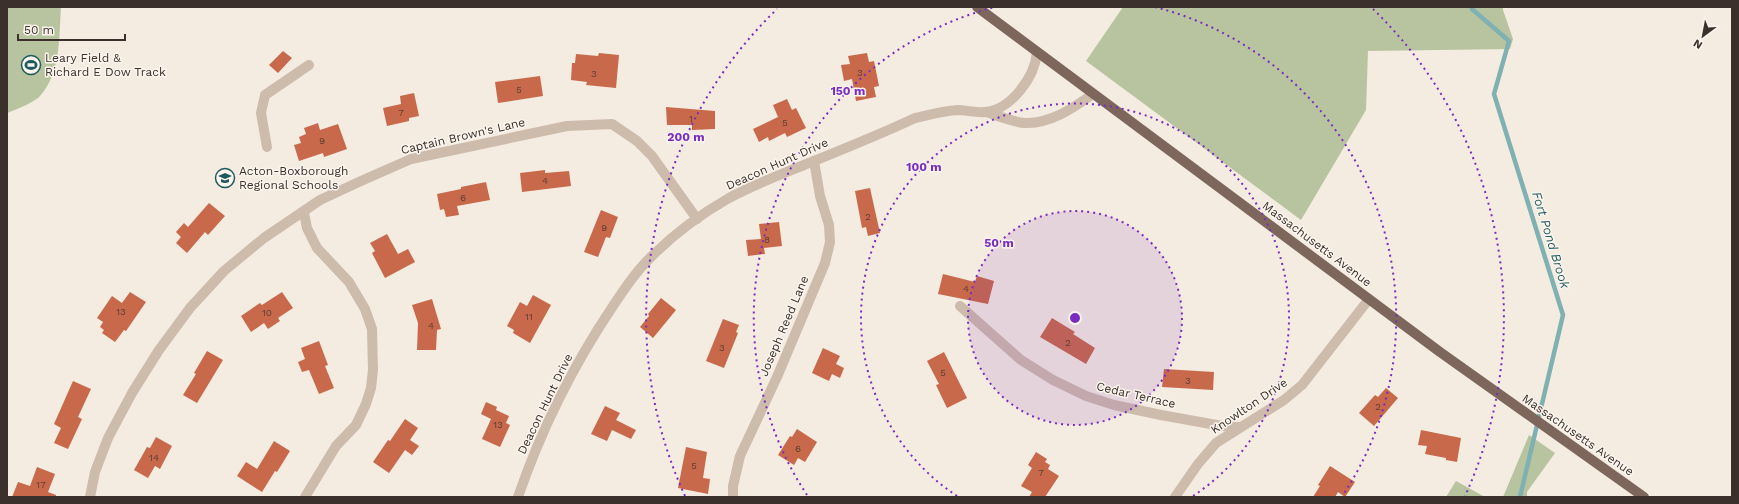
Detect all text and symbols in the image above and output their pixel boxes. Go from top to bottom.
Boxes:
scale bar [18,16,125,42]
north arrow [1683,16,1723,56]
text: 50 m [24,23,54,37]
text: N [1691,36,1705,52]
place label: Leary Field & Richard E Dow Track [45,51,166,79]
sports icon: Leary Field & Richard E Dow Track [20,54,42,76]
house number: 3 [857,67,863,78]
house number: 3 [591,68,597,79]
house number: 5 [516,84,522,95]
text: 150 m [831,84,865,98]
house number: 7 [398,107,404,118]
house number: 1 [689,113,693,124]
street label: Captain Brown's Lane [400,115,527,157]
house number: 5 [782,117,788,128]
text: 200 m [667,130,705,144]
house number: 9 [319,135,325,146]
street label: Deacon Hunt Drive [724,135,830,193]
text: 100 m [906,160,942,174]
place label: Acton-Boxborough Regional Schools [239,164,348,192]
school or university icon: Acton-Boxborough Regional Schools [214,167,236,189]
house number: 4 [542,175,548,186]
water label: Fort Pond Brook [1529,190,1573,291]
house number: 6 [460,192,466,203]
street label: Massachusetts Avenue [1260,198,1374,290]
house number: 2 [865,211,871,222]
house number: 9 [601,222,607,233]
house number: 8 [764,234,770,245]
text: 50 m [984,236,1014,250]
street label: Joseph Reed Lane [757,274,812,378]
house number: 4 [963,283,969,294]
house number: 13 [116,306,126,317]
house number: 10 [262,307,272,318]
house number: 11 [525,311,533,322]
centre of rings [1068,311,1082,325]
house number: 4 [428,320,434,331]
house number: 2 [1065,337,1071,348]
house number: 3 [719,342,725,353]
street label: Deacon Hunt Drive [515,351,575,457]
house number: 5 [940,367,946,378]
house number: 3 [1185,375,1191,386]
street label: Knowlton Drive [1208,375,1290,437]
street label: Cedar Terrace [1095,379,1177,411]
street label: Massachusetts Avenue [1520,391,1636,479]
house number: 2 [1375,401,1381,412]
house number: 13 [493,419,503,430]
house number: 6 [795,443,801,454]
house number: 14 [149,452,159,463]
house number: 5 [691,460,697,471]
house number: 7 [1038,467,1044,478]
house number: 17 [36,479,46,490]

